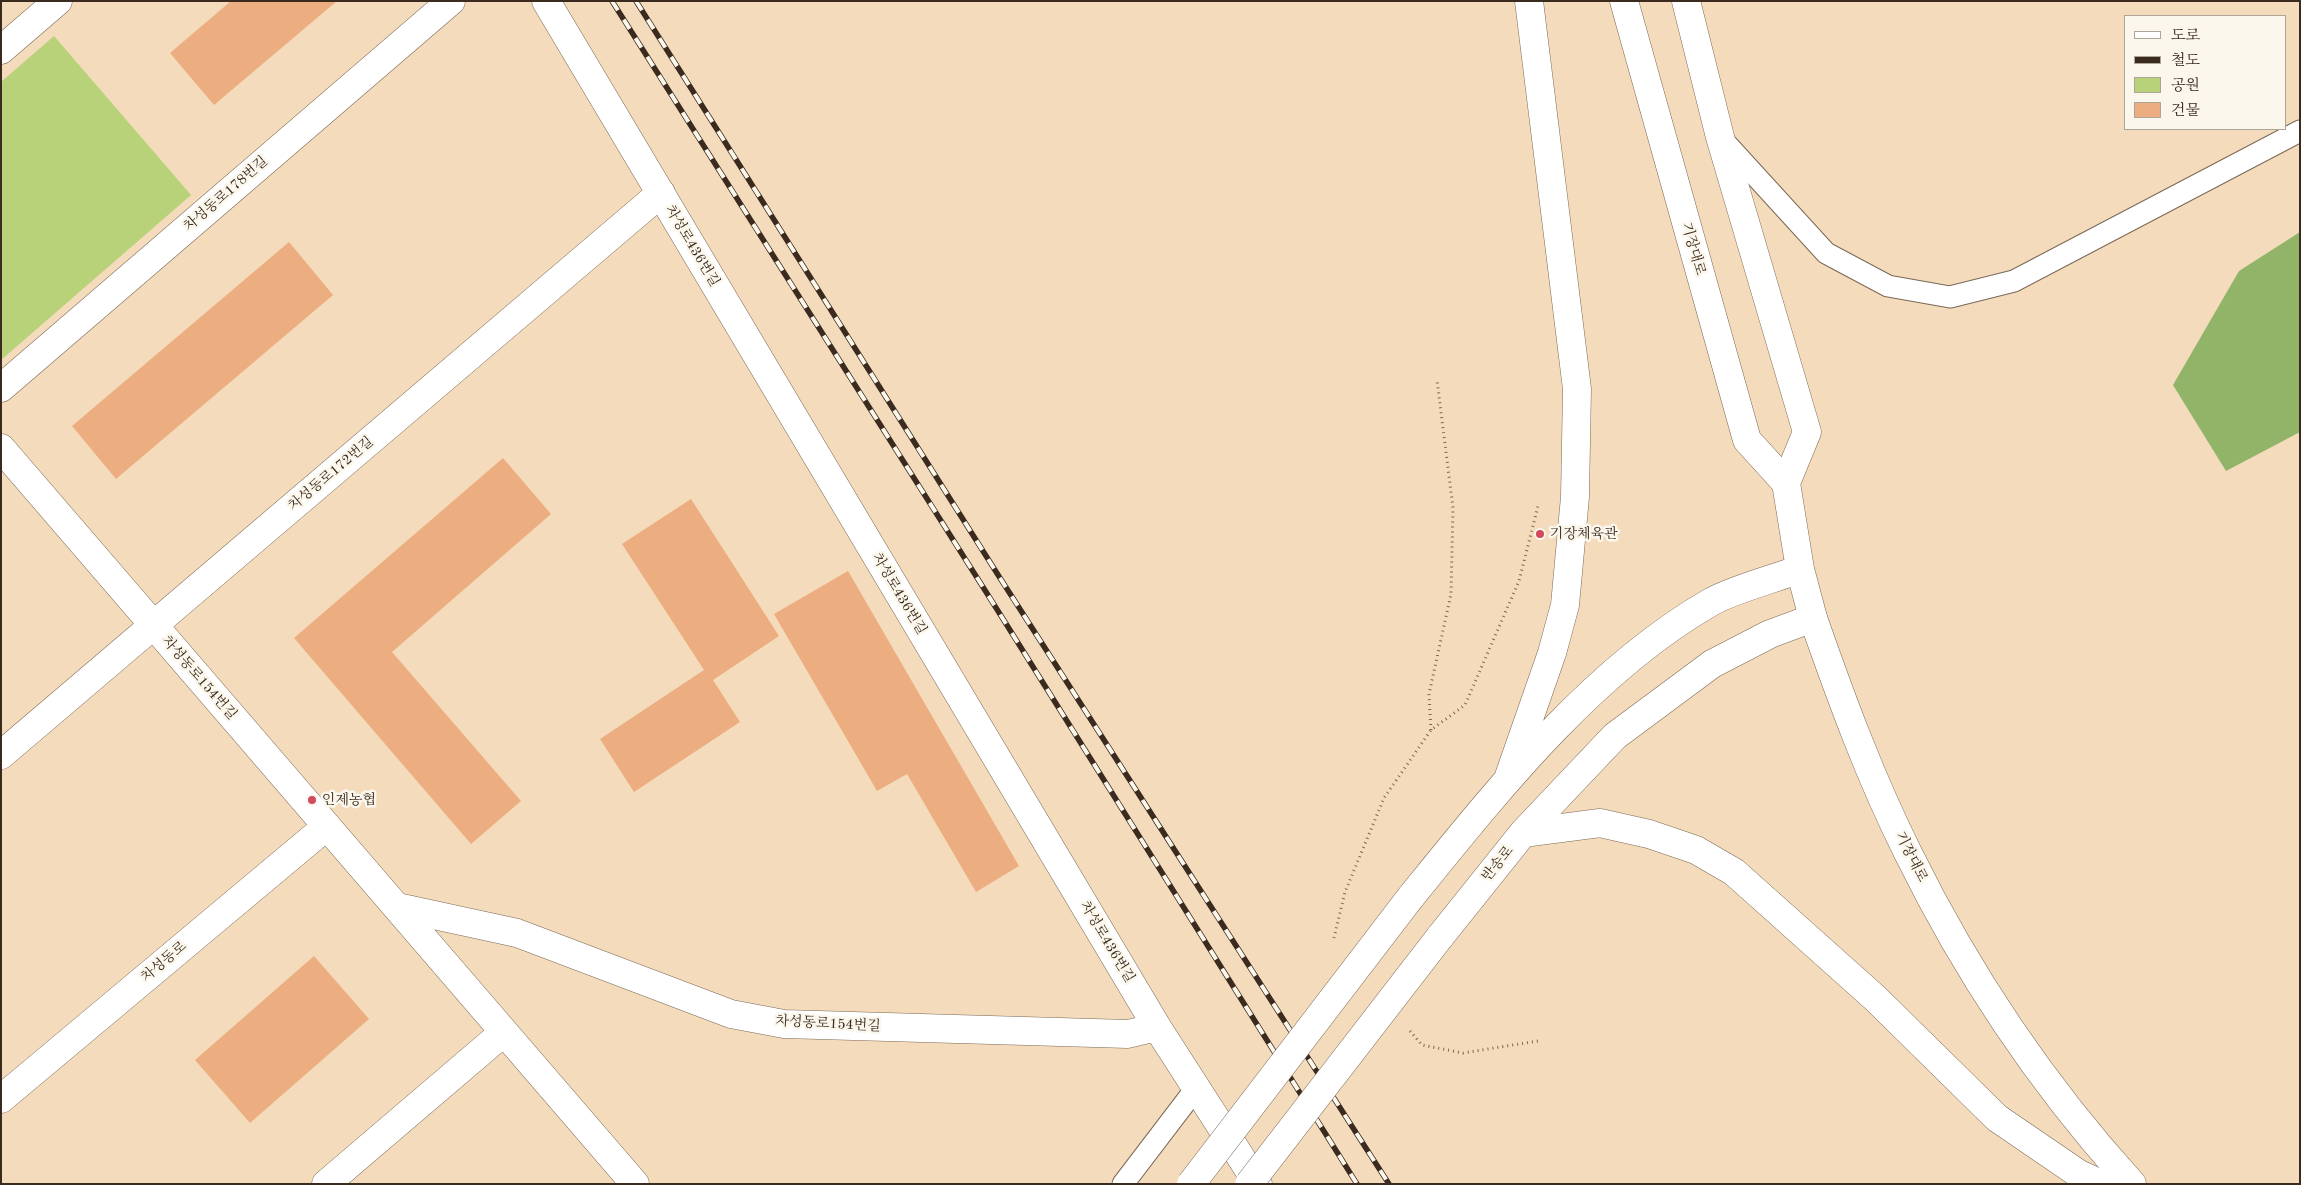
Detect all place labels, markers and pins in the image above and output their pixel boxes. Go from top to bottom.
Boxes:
place label: 기장체육관 [1550,526,1618,542]
marker: 기장체육관 [1534,528,1546,540]
place label: 인제농협 [322,792,376,808]
marker: 인제농협 [306,794,318,806]

